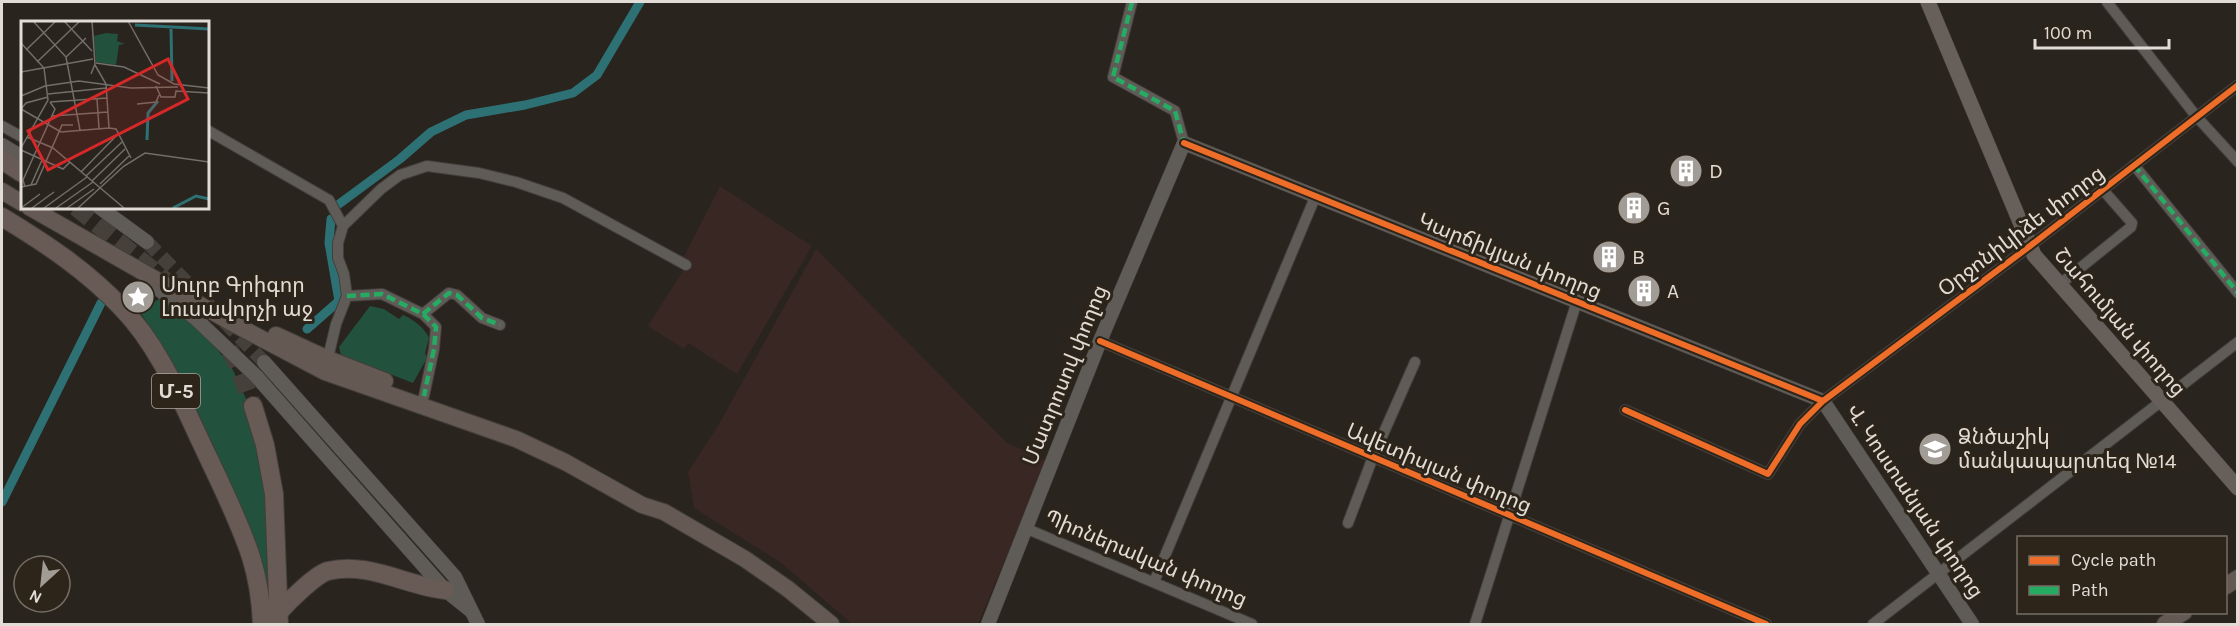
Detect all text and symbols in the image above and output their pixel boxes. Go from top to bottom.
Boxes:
scale bar [2035,12,2168,50]
inset map [21,21,208,208]
text: 100 m [2044,22,2092,44]
building icon: D [1668,153,1704,189]
place label: D [1709,159,1723,183]
street label: Օրջոնիկիձե փողոց [1933,161,2109,301]
building icon: G [1616,190,1652,226]
place label: G [1657,196,1671,220]
street label: Կարճիկյան փողոց [1415,208,1605,304]
building icon: B [1591,239,1627,275]
street label: Շահումյան փողոց [2049,243,2191,401]
place label: B [1632,245,1645,269]
place label: Սուրբ Գրիգոր Լուսավորչի աջ [161,273,313,321]
building icon: A [1626,273,1662,309]
place icon: Սուրբ Գրիգոր Լուսավորչի աջ [120,279,156,315]
place label: A [1667,279,1679,303]
street label: Մատրոսով փողոց [1018,281,1112,469]
road number: Մ-5 [152,374,200,408]
street label: Վ. Կոստանյան փողոց [1841,400,1989,602]
street label: Ավետիսյան փողոց [1343,418,1535,518]
place label: Ձնծաշիկ մանկապարտեզ №14 [1958,425,2177,473]
school or university icon: Ձնծաշիկ մանկապարտեզ №14 [1917,431,1953,467]
street label: Պիոներական փողոց [1041,504,1251,612]
legend [2017,536,2227,614]
text: Cycle path [2071,549,2156,571]
north arrow [12,554,72,614]
text: Path [2071,579,2109,601]
text: N [26,586,45,608]

